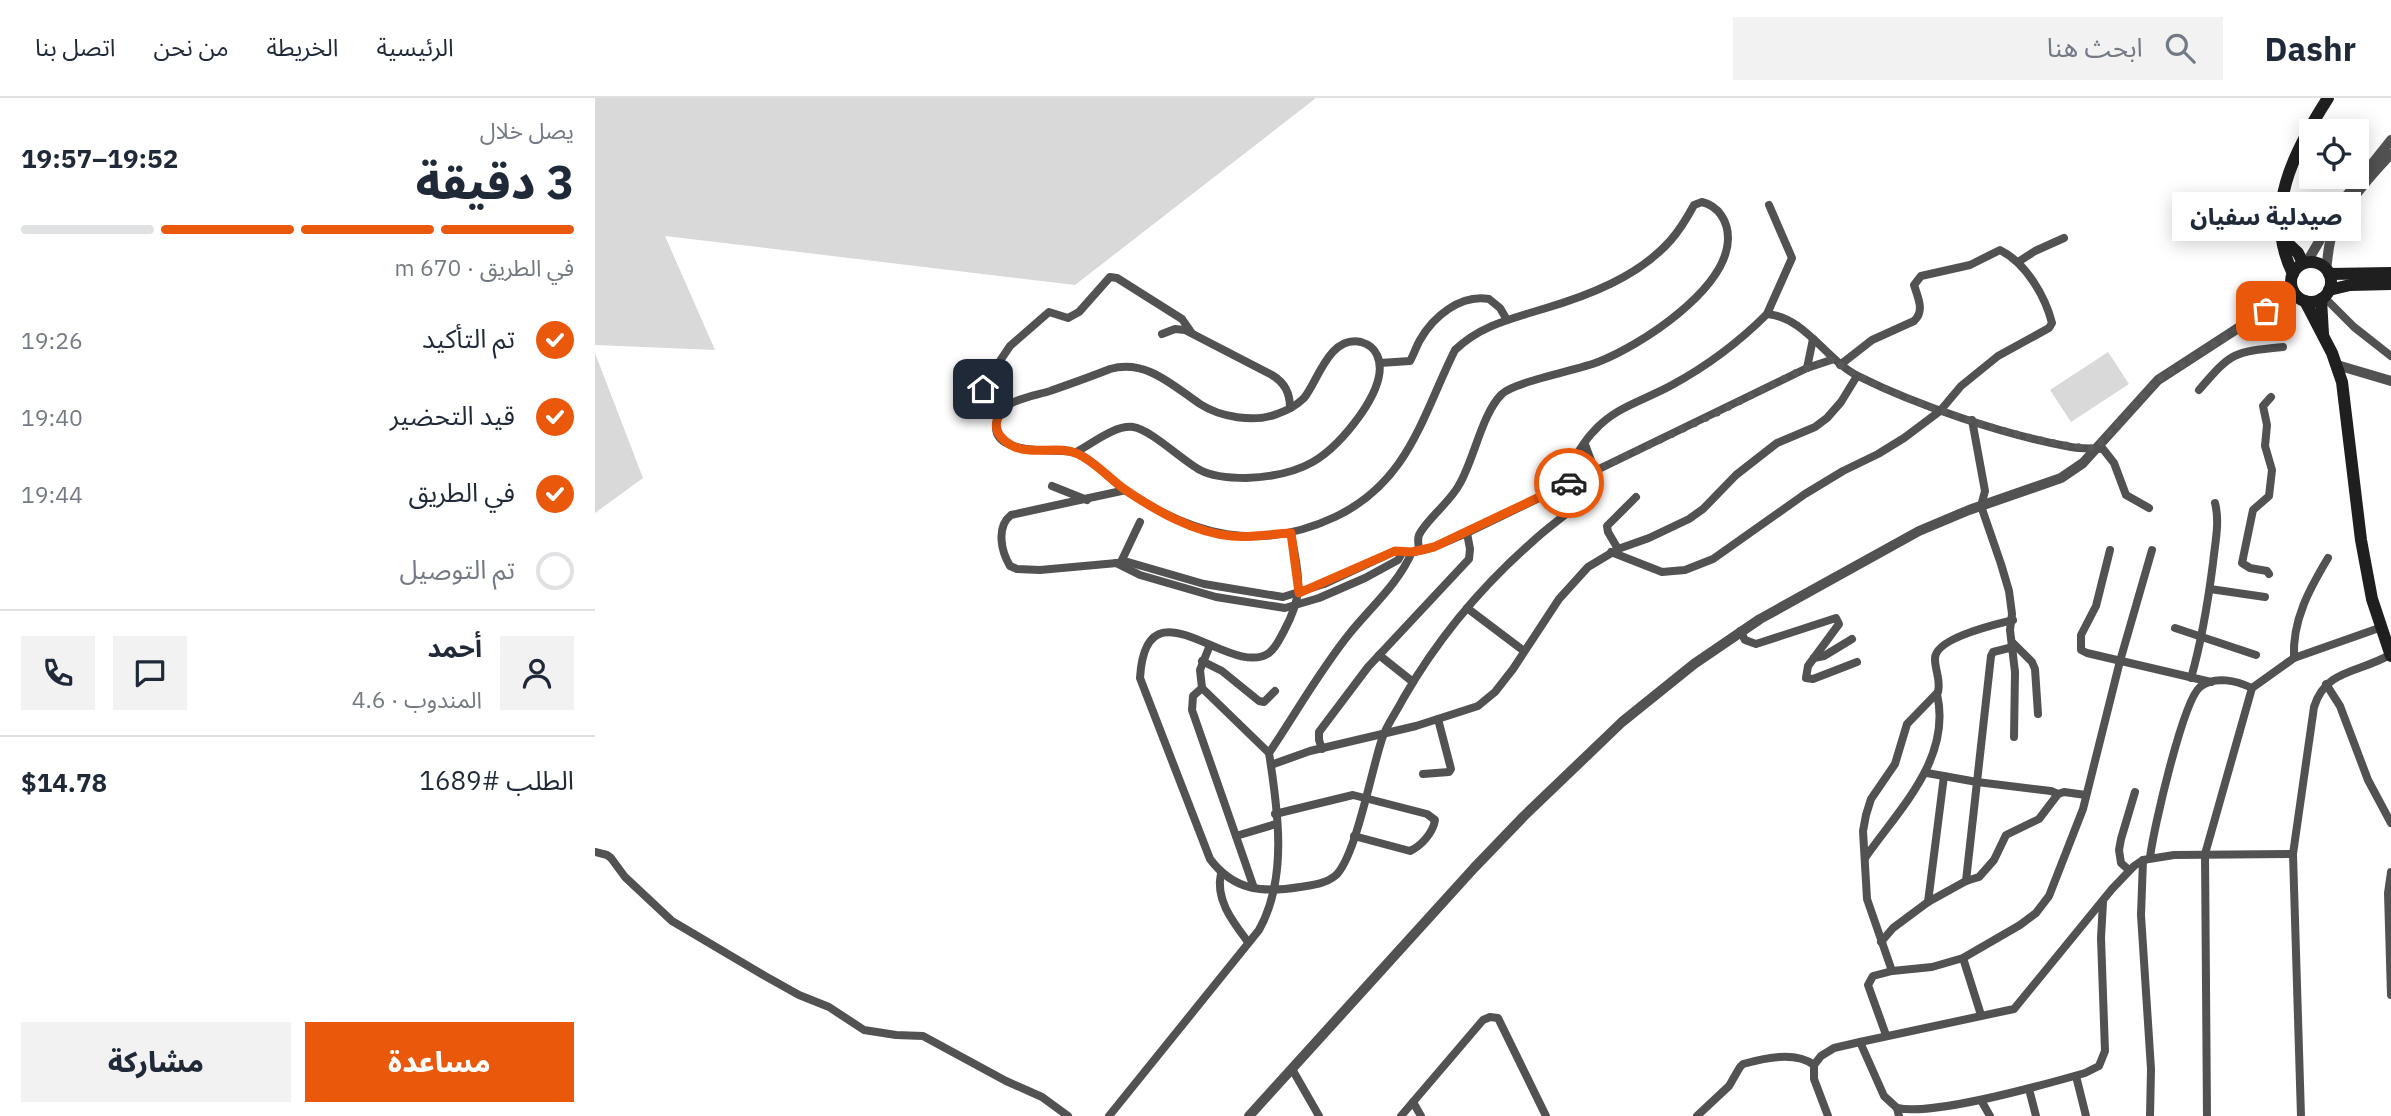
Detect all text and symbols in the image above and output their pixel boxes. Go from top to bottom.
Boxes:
search box [1733,17,2223,80]
text: Dashr [2265,27,2356,70]
icon: search [2161,29,2199,67]
text: ابحث هنا [2047,30,2143,64]
text: اتصل بنا [35,31,116,63]
text: من نحن [154,31,229,63]
text: الخريطة [267,31,339,63]
text: الرئيسية [377,31,454,63]
text: يصل خلال [480,115,574,145]
map controls [2299,119,2369,189]
button: locate [2299,119,2369,189]
text: 19:52–19:57 [21,141,178,175]
text: 3 دقيقة [415,152,574,212]
callout: صيدلية سفيان [2171,192,2361,241]
text: صيدلية سفيان [2190,201,2343,231]
text: في الطريق · 670 m [394,252,574,282]
pin [2236,281,2296,341]
icon: bag [2247,292,2285,330]
text: تم التأكيد [422,321,515,355]
icon: check [536,321,574,359]
text: 19:26 [21,325,83,355]
pin [953,359,1013,419]
icon: home [964,370,1002,408]
text: قيد التحضير [390,398,515,432]
icon: check [536,398,574,436]
text: 19:40 [21,402,83,432]
courier [1534,448,1604,518]
icon: car [1550,464,1588,502]
text: في الطريق [408,475,515,509]
icon: check [536,475,574,513]
text: 19:44 [21,479,83,509]
text: تم التوصيل [399,552,515,586]
text: أحمد [428,630,482,664]
button: phone [21,636,95,710]
button: chat [113,636,187,710]
button: person [500,636,574,710]
text: المندوب · 4.6 [352,684,482,714]
text: الطلب #1689 [419,763,574,797]
text: $14.78 [21,765,107,799]
button: مشاركة [21,1022,291,1102]
button: مساعدة [305,1022,574,1102]

